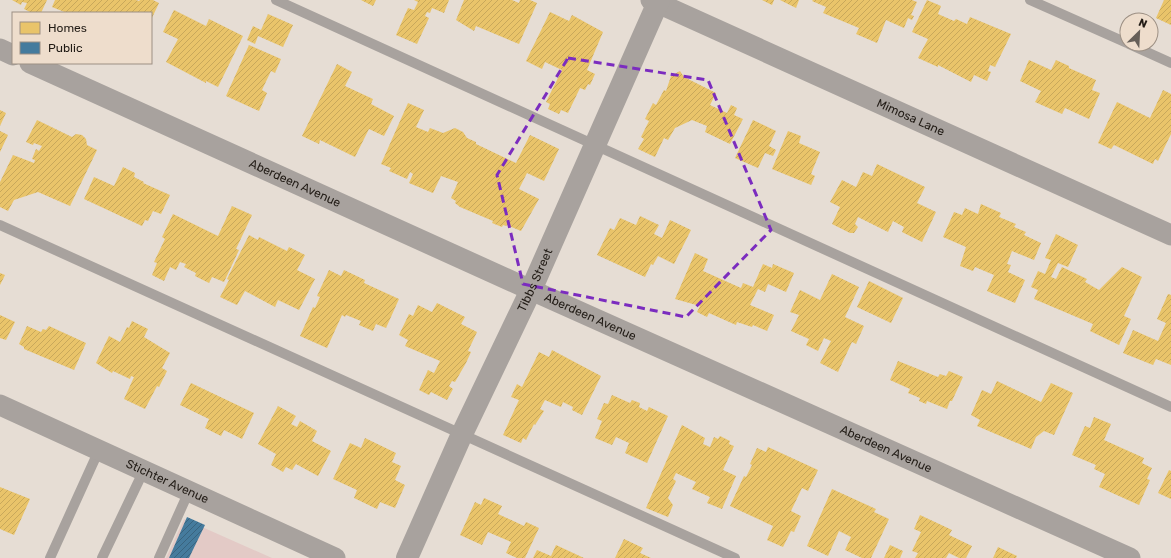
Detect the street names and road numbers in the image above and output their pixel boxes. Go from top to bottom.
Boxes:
street label: Mimosa Lane [875,96,947,139]
street label: Aberdeen Avenue [247,156,343,210]
street label: Tibbs Street [515,246,556,314]
street label: Aberdeen Avenue [542,290,639,343]
street label: Aberdeen Avenue [838,422,934,476]
street label: Stichter Avenue [124,457,211,506]

